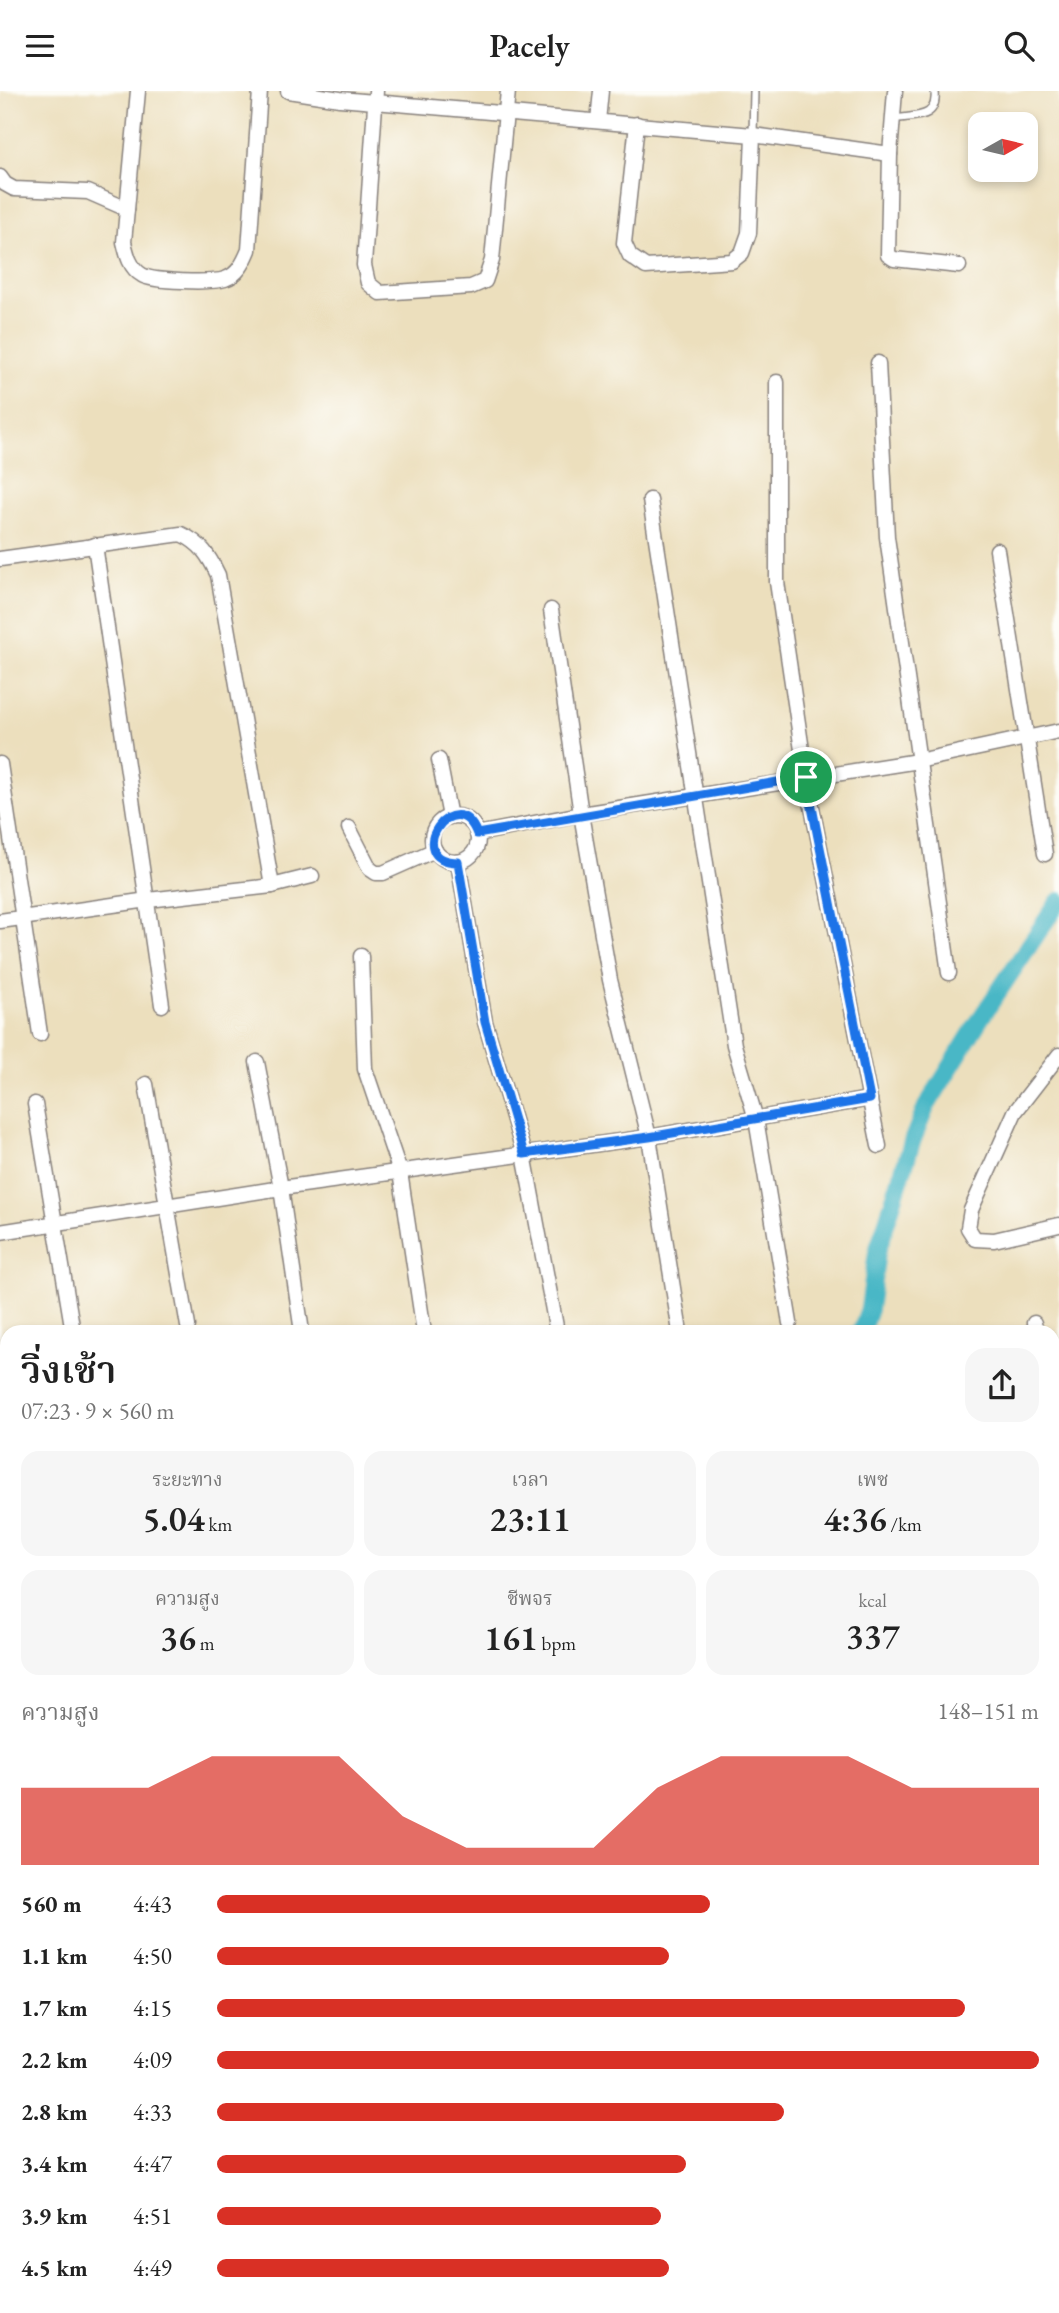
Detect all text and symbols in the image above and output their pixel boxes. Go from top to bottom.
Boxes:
text: Pacely [489,25,570,67]
icon: menu [21,27,59,65]
icon: search [1000,27,1038,65]
north arrow [968,112,1038,182]
map controls [968,112,1038,182]
pin [776,747,836,807]
icon: arrive [787,758,825,796]
text: วิ่งเช้า [21,1345,116,1394]
button: share [965,1348,1039,1422]
text: 07:23 · 9 × 560 m [21,1396,174,1426]
text: ระยะทาง [152,1467,222,1492]
text: เวลา [511,1467,549,1492]
text: เพซ [857,1467,889,1492]
text: 5.04 [142,1496,205,1541]
text: 23:11 [489,1496,571,1541]
text: 4:36 [823,1496,887,1541]
text: km [205,1512,232,1537]
text: /km [887,1512,922,1537]
text: ความสูง [155,1586,220,1611]
text: ชีพจร [507,1586,553,1611]
text: kcal [858,1588,887,1613]
text: 337 [846,1613,900,1658]
text: 36 [160,1615,196,1660]
text: 161 [484,1615,538,1660]
text: m [196,1631,215,1656]
text: bpm [538,1631,576,1656]
text: 148–151 m [938,1696,1039,1726]
text: ความสูง [21,1697,99,1727]
text: 560 m [21,1889,82,1919]
text: 4:43 [133,1889,172,1919]
text: 1.1 km [21,1941,88,1971]
text: 4:50 [133,1941,172,1971]
text: 1.7 km [21,1993,88,2023]
text: 4:15 [133,1993,172,2023]
text: 2.2 km [21,2045,88,2075]
text: 4:09 [133,2045,172,2075]
text: 2.8 km [21,2097,88,2127]
text: 4:33 [133,2097,172,2127]
text: 3.4 km [21,2149,88,2179]
text: 4:47 [133,2149,172,2179]
text: 3.9 km [21,2201,88,2231]
text: 4:51 [133,2201,172,2231]
text: 4.5 km [21,2253,88,2283]
text: 4:49 [133,2253,172,2283]

